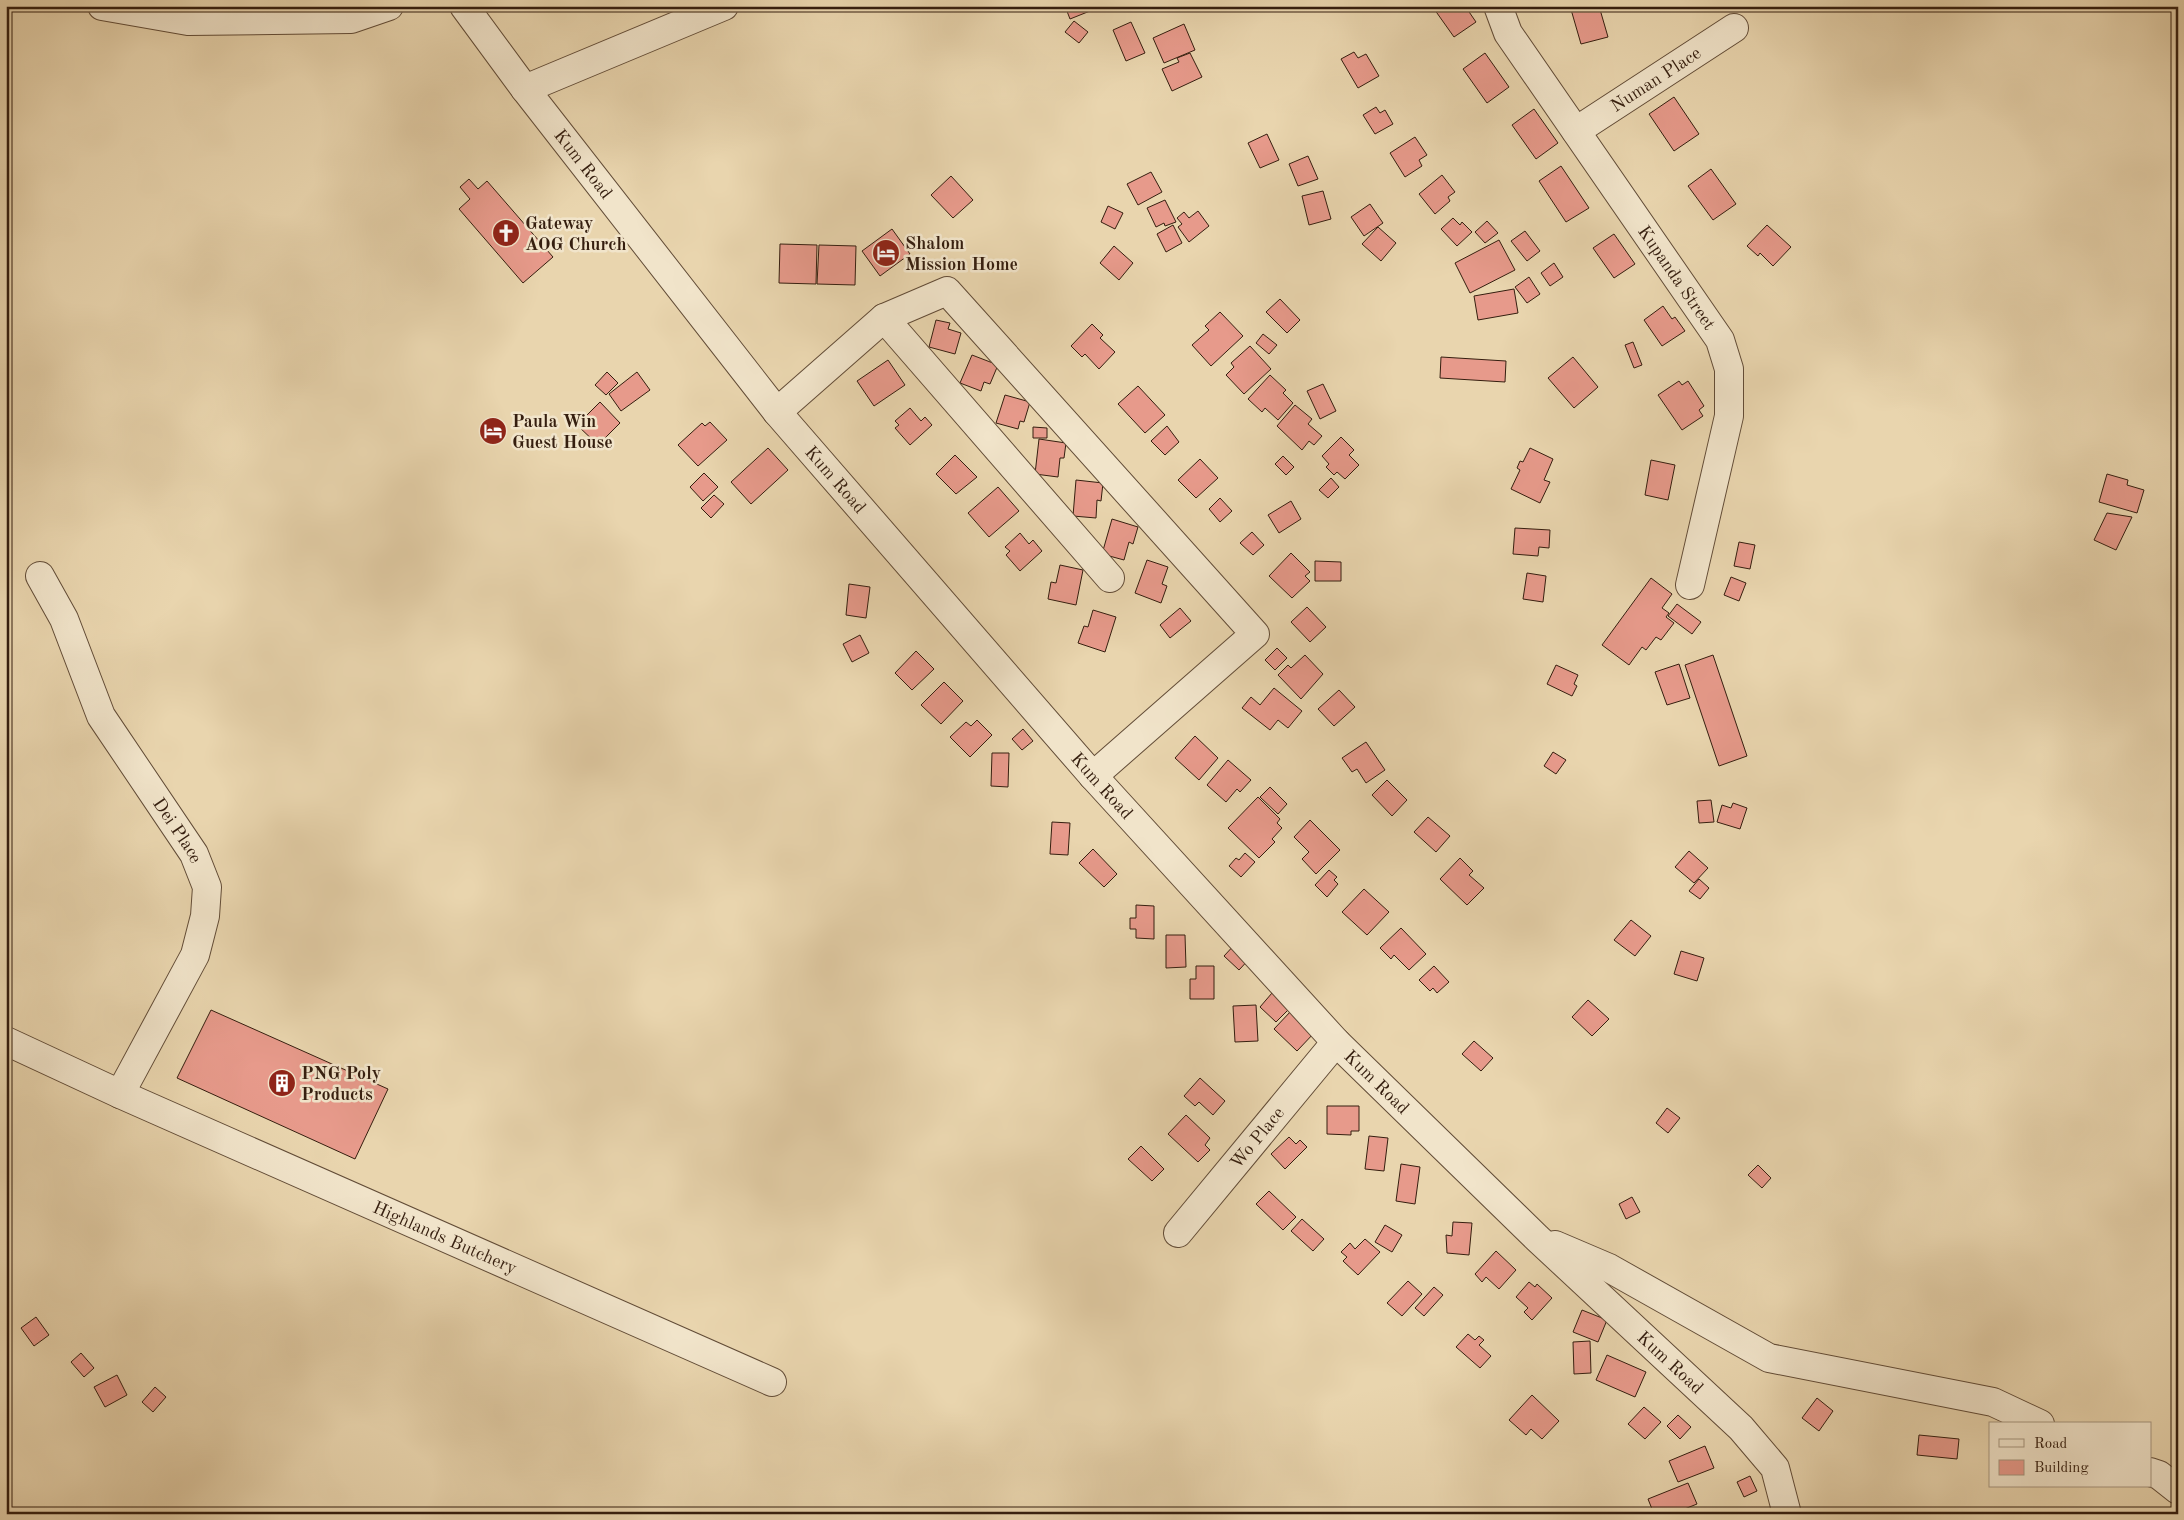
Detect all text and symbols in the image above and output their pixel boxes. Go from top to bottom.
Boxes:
street label: Numan Place [1608,44,1704,116]
street label: Kum Road [550,126,615,203]
place label: Gateway AOG Church [525,215,627,254]
church icon: Gateway AOG Church [491,218,521,248]
street label: Kupanda Street [1634,223,1718,334]
place label: Shalom Mission Home [905,235,1018,274]
hotel icon: Shalom Mission Home [871,238,901,268]
place label: Paula Win Guest House [512,413,613,452]
hotel icon: Paula Win Guest House [478,416,508,446]
street label: Kum Road [801,443,869,517]
street label: Kum Road [1067,750,1136,823]
street label: Dei Place [149,795,205,866]
street label: Kum Road [1340,1047,1412,1118]
place label: PNG Poly Products [301,1065,381,1104]
building icon: PNG Poly Products [267,1068,297,1098]
street label: Wo Place [1227,1104,1288,1172]
street label: Highlands Butchery [370,1199,520,1278]
street label: Kum Road [1633,1328,1706,1398]
legend [1989,1422,2152,1488]
text: Road [2034,1437,2068,1452]
text: Building [2034,1461,2089,1476]

